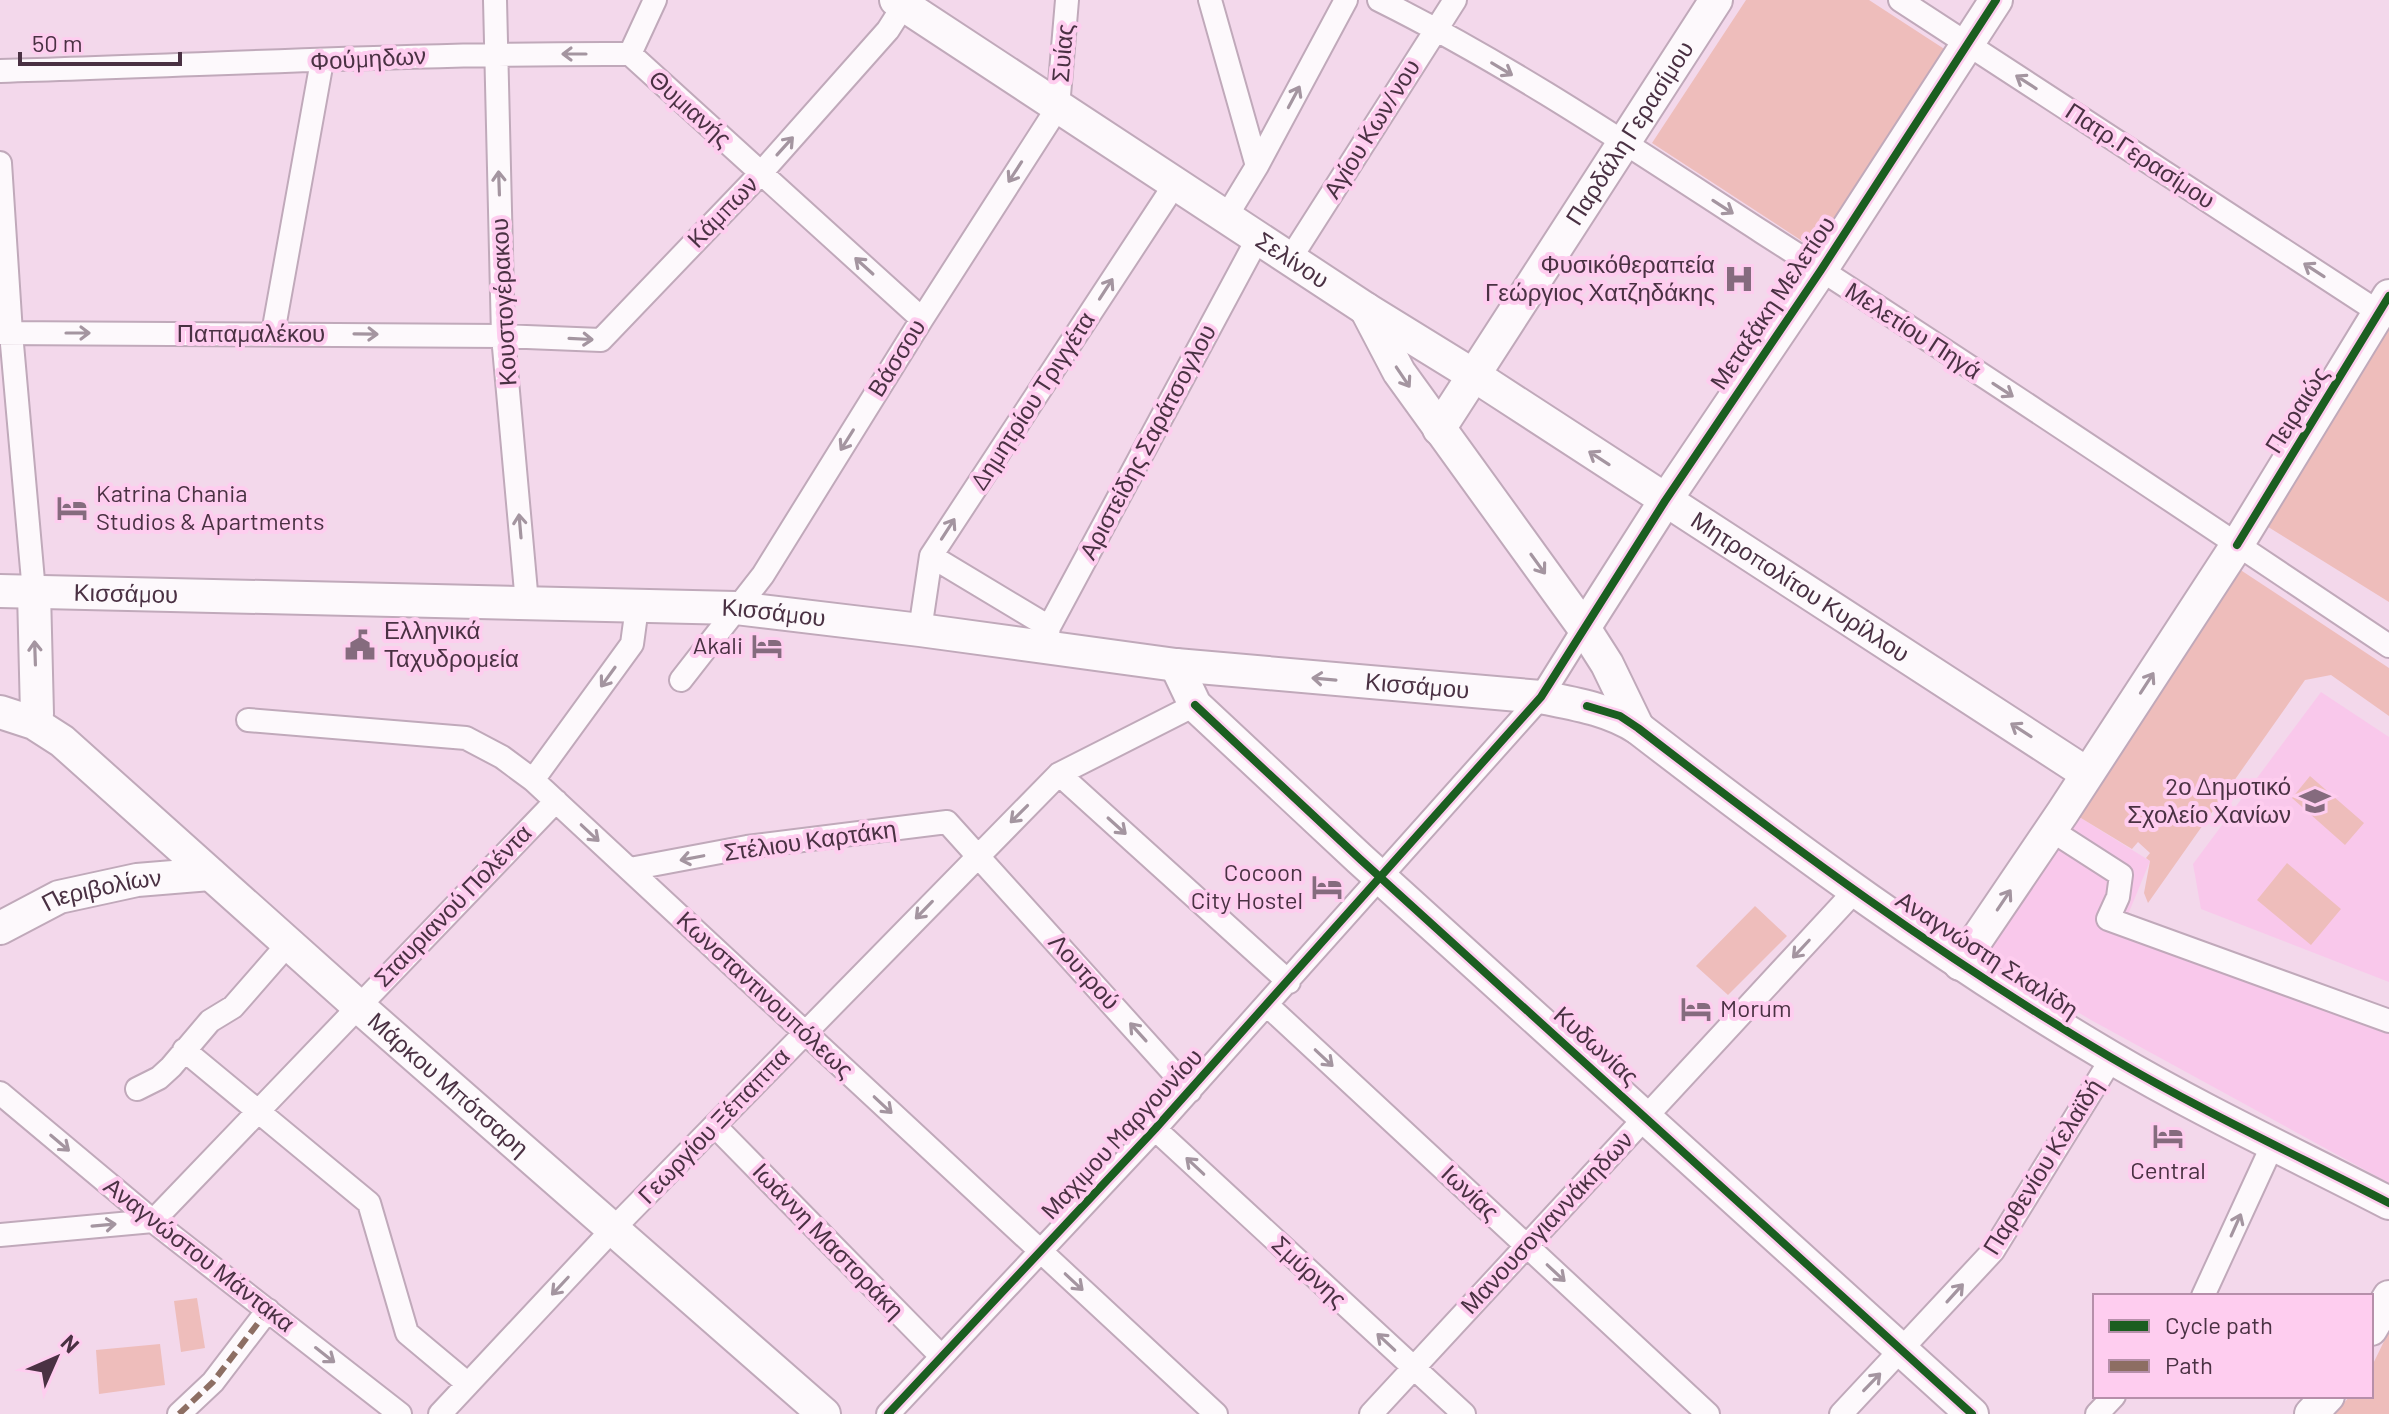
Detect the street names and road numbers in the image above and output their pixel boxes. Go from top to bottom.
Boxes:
street label: Συίας [1045,22,1079,83]
street label: Παρδάλη Γερασίμου [1559,35,1699,230]
street label: Φούμηδων [309,40,427,75]
street label: Αγίου Κων/νου [1316,53,1425,203]
street label: Θυμιανής [644,63,738,152]
street label: Πατρ.Γερασίμου [2061,96,2221,214]
street label: Κάμπων [681,169,763,253]
street label: Μεταξάκη Μελετίου [1703,210,1840,394]
street label: Κουστογέρακου [484,217,521,387]
street label: Σελίνου [1251,225,1335,294]
street label: Μελετίου Πηγά [1840,275,1987,384]
street label: Δημητρίου Τριγγέτα [963,306,1100,495]
street label: Βάσσου [861,313,931,401]
street label: Παπαμαλέκου [177,318,325,347]
street label: Αριστείδης Σαράτσογλου [1072,319,1221,564]
street label: Πειραιώς [2258,361,2334,458]
street label: Μητροπολίτου Κυρίλλου [1686,504,1915,667]
street label: Κισσάμου [73,577,179,608]
street label: Κισσάμου [721,592,827,632]
street label: Κισσάμου [1364,666,1471,704]
street label: Στέλιου Καρτάκη [722,813,898,866]
street label: Σταυριανού Πολέντα [367,818,537,992]
street label: Περιβολίων [36,862,162,917]
street label: Αναγνώστη Σκαλίδη [1891,884,2084,1023]
street label: Κωνσταντινουπόλεως [672,905,860,1083]
street label: Λουτρού [1044,927,1127,1015]
street label: Κυδωνίας [1549,999,1645,1090]
street label: Μάρκου Μπότσαρη [363,1006,535,1162]
street label: Γεωργίου Ξέπαππα [631,1041,795,1209]
street label: Μαχιμου Mαργουνίου [1034,1041,1208,1224]
street label: Παρθενίου Κελαϊδή [1976,1073,2107,1259]
street label: Μανουσογιαννάκηδων [1454,1125,1638,1319]
street label: Ιωάννη Μαστοράκη [747,1156,911,1324]
street label: Ιωνίας [1436,1158,1506,1226]
street label: Αναγνώστου Μάντακα [99,1170,301,1337]
street label: Σμύρνης [1267,1229,1353,1313]

